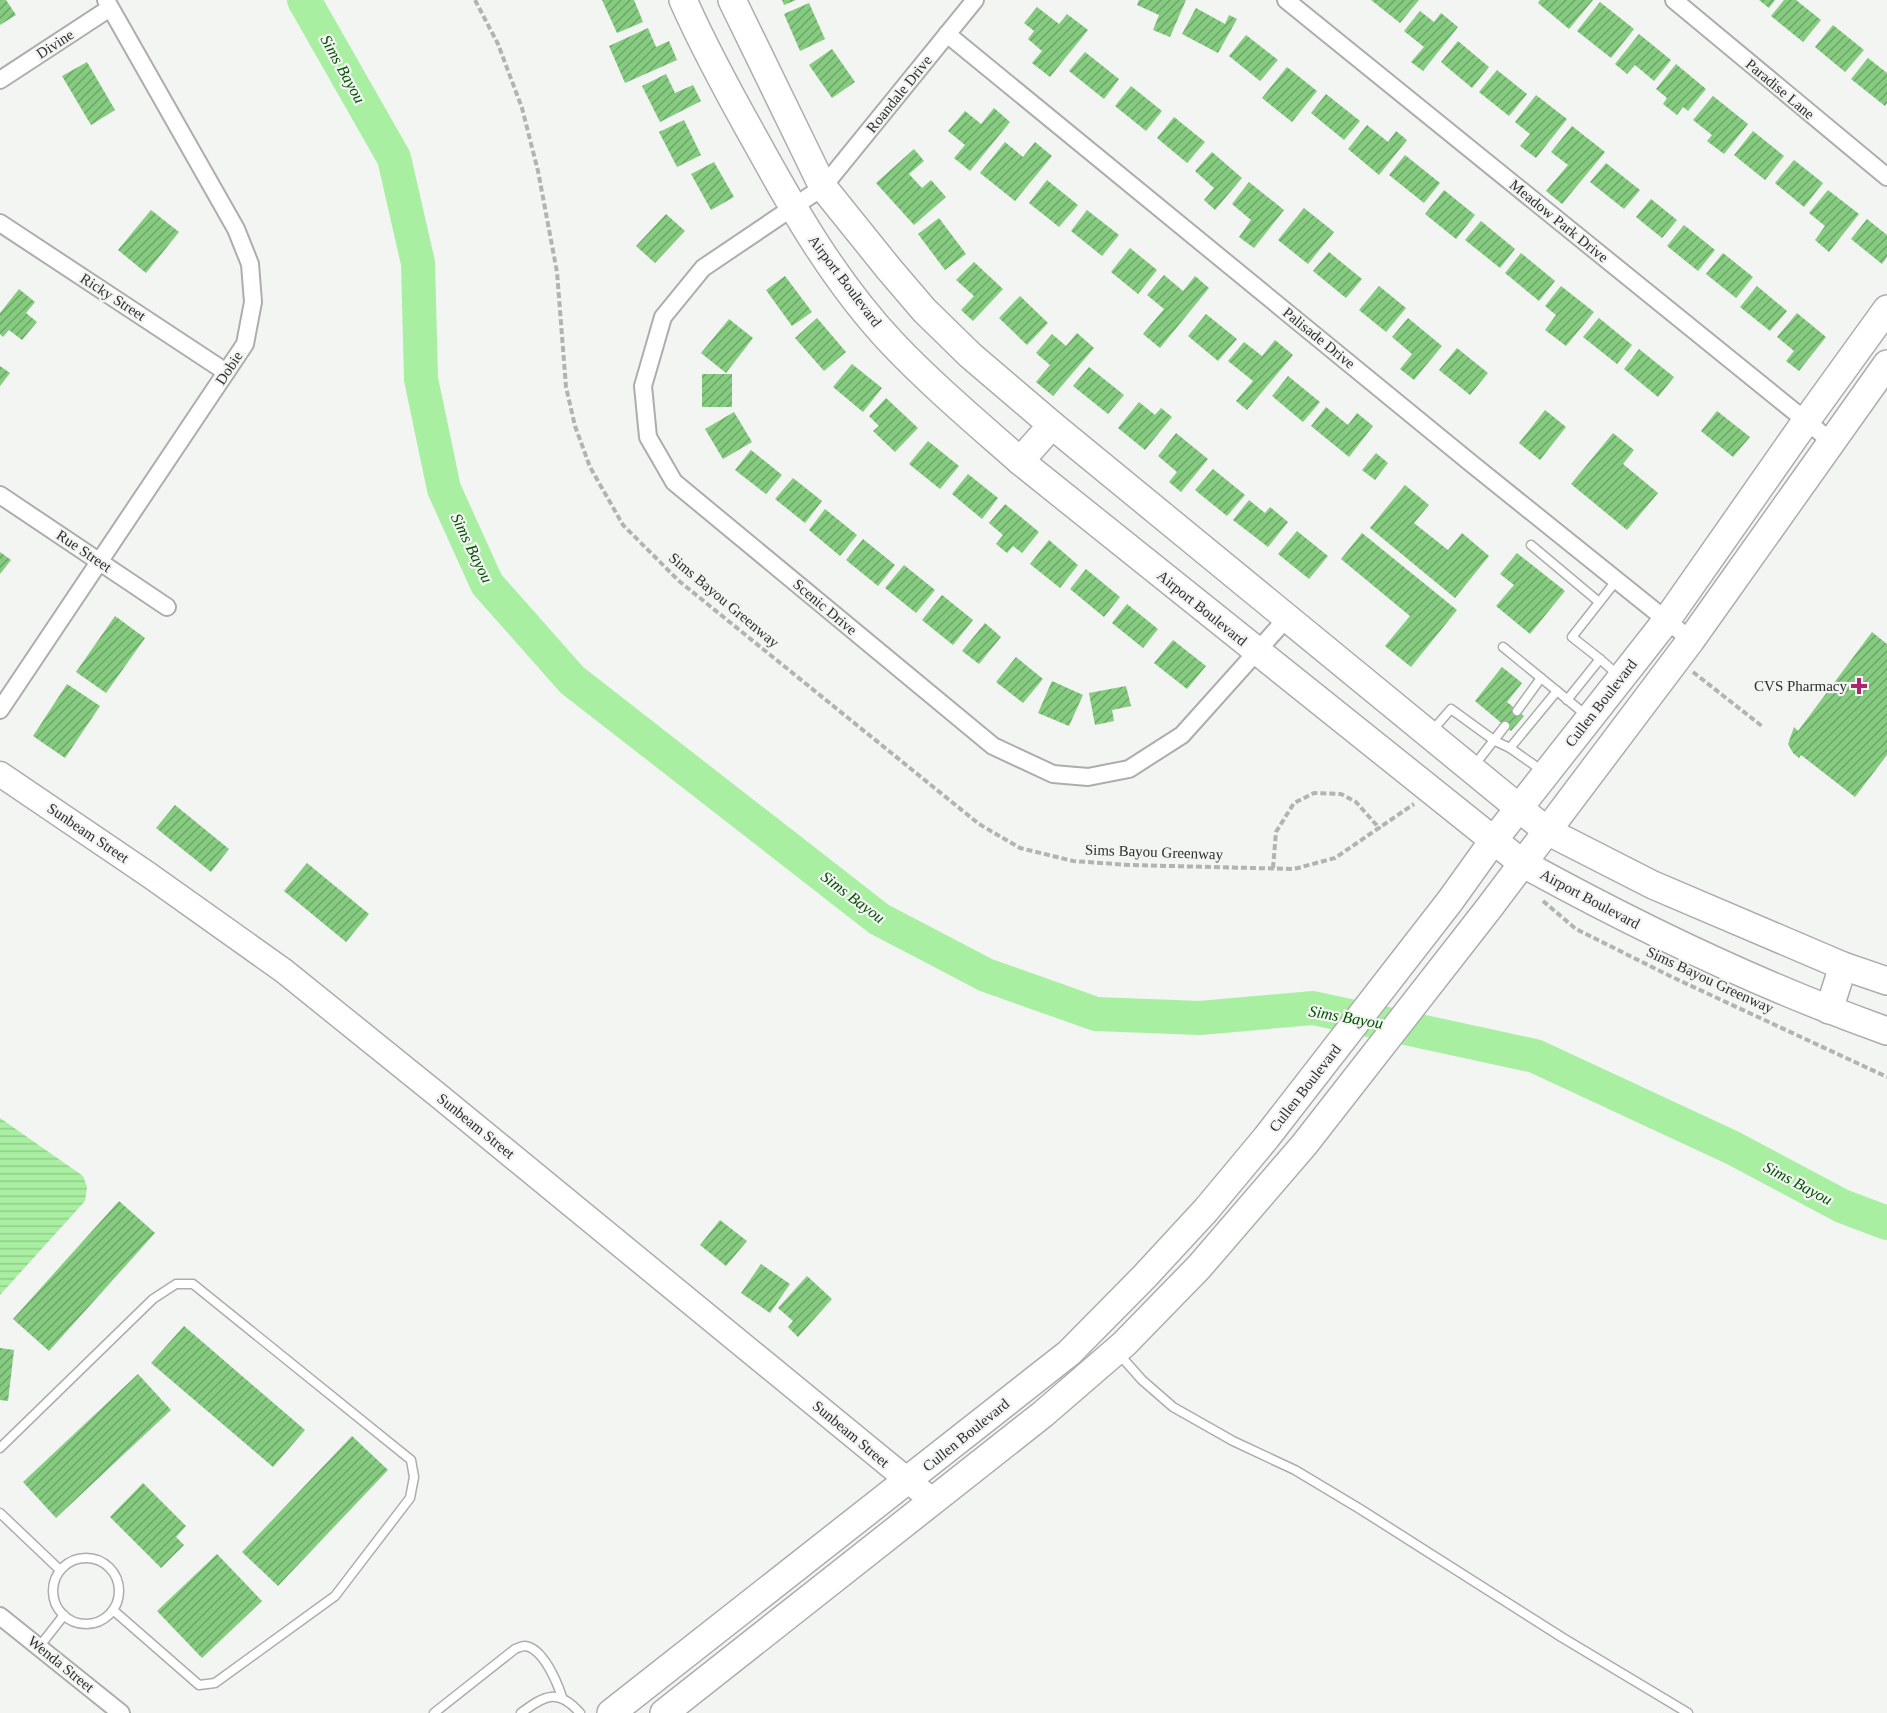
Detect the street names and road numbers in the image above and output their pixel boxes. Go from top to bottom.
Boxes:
street label: Divine [34,26,77,62]
street label: Roandale Drive [863,52,935,136]
street label: Paradise Lane [1742,56,1818,123]
street label: Meadow Park Drive [1507,177,1612,266]
street label: Airport Boulevard [805,232,885,330]
street label: Ricky Street [77,270,149,324]
street label: Palisade Drive [1280,304,1358,372]
street label: Dobie [212,348,246,388]
street label: Rue Street [53,527,115,576]
street label: Sims Bayou Greenway [666,549,783,651]
street label: Airport Boulevard [1154,567,1250,649]
street label: Scenic Drive [790,576,860,638]
street label: Cullen Boulevard [1562,656,1640,750]
street label: Sunbeam Street [44,800,132,867]
street label: Sims Bayou Greenway [1085,842,1224,862]
street label: Airport Boulevard [1538,866,1643,932]
street label: Sims Bayou Greenway [1644,944,1777,1017]
street label: Cullen Boulevard [1266,1041,1344,1135]
street label: Sunbeam Street [434,1090,518,1162]
street label: Cullen Boulevard [920,1395,1013,1475]
street label: Sunbeam Street [810,1397,893,1471]
street label: Wenda Street [25,1633,98,1696]

